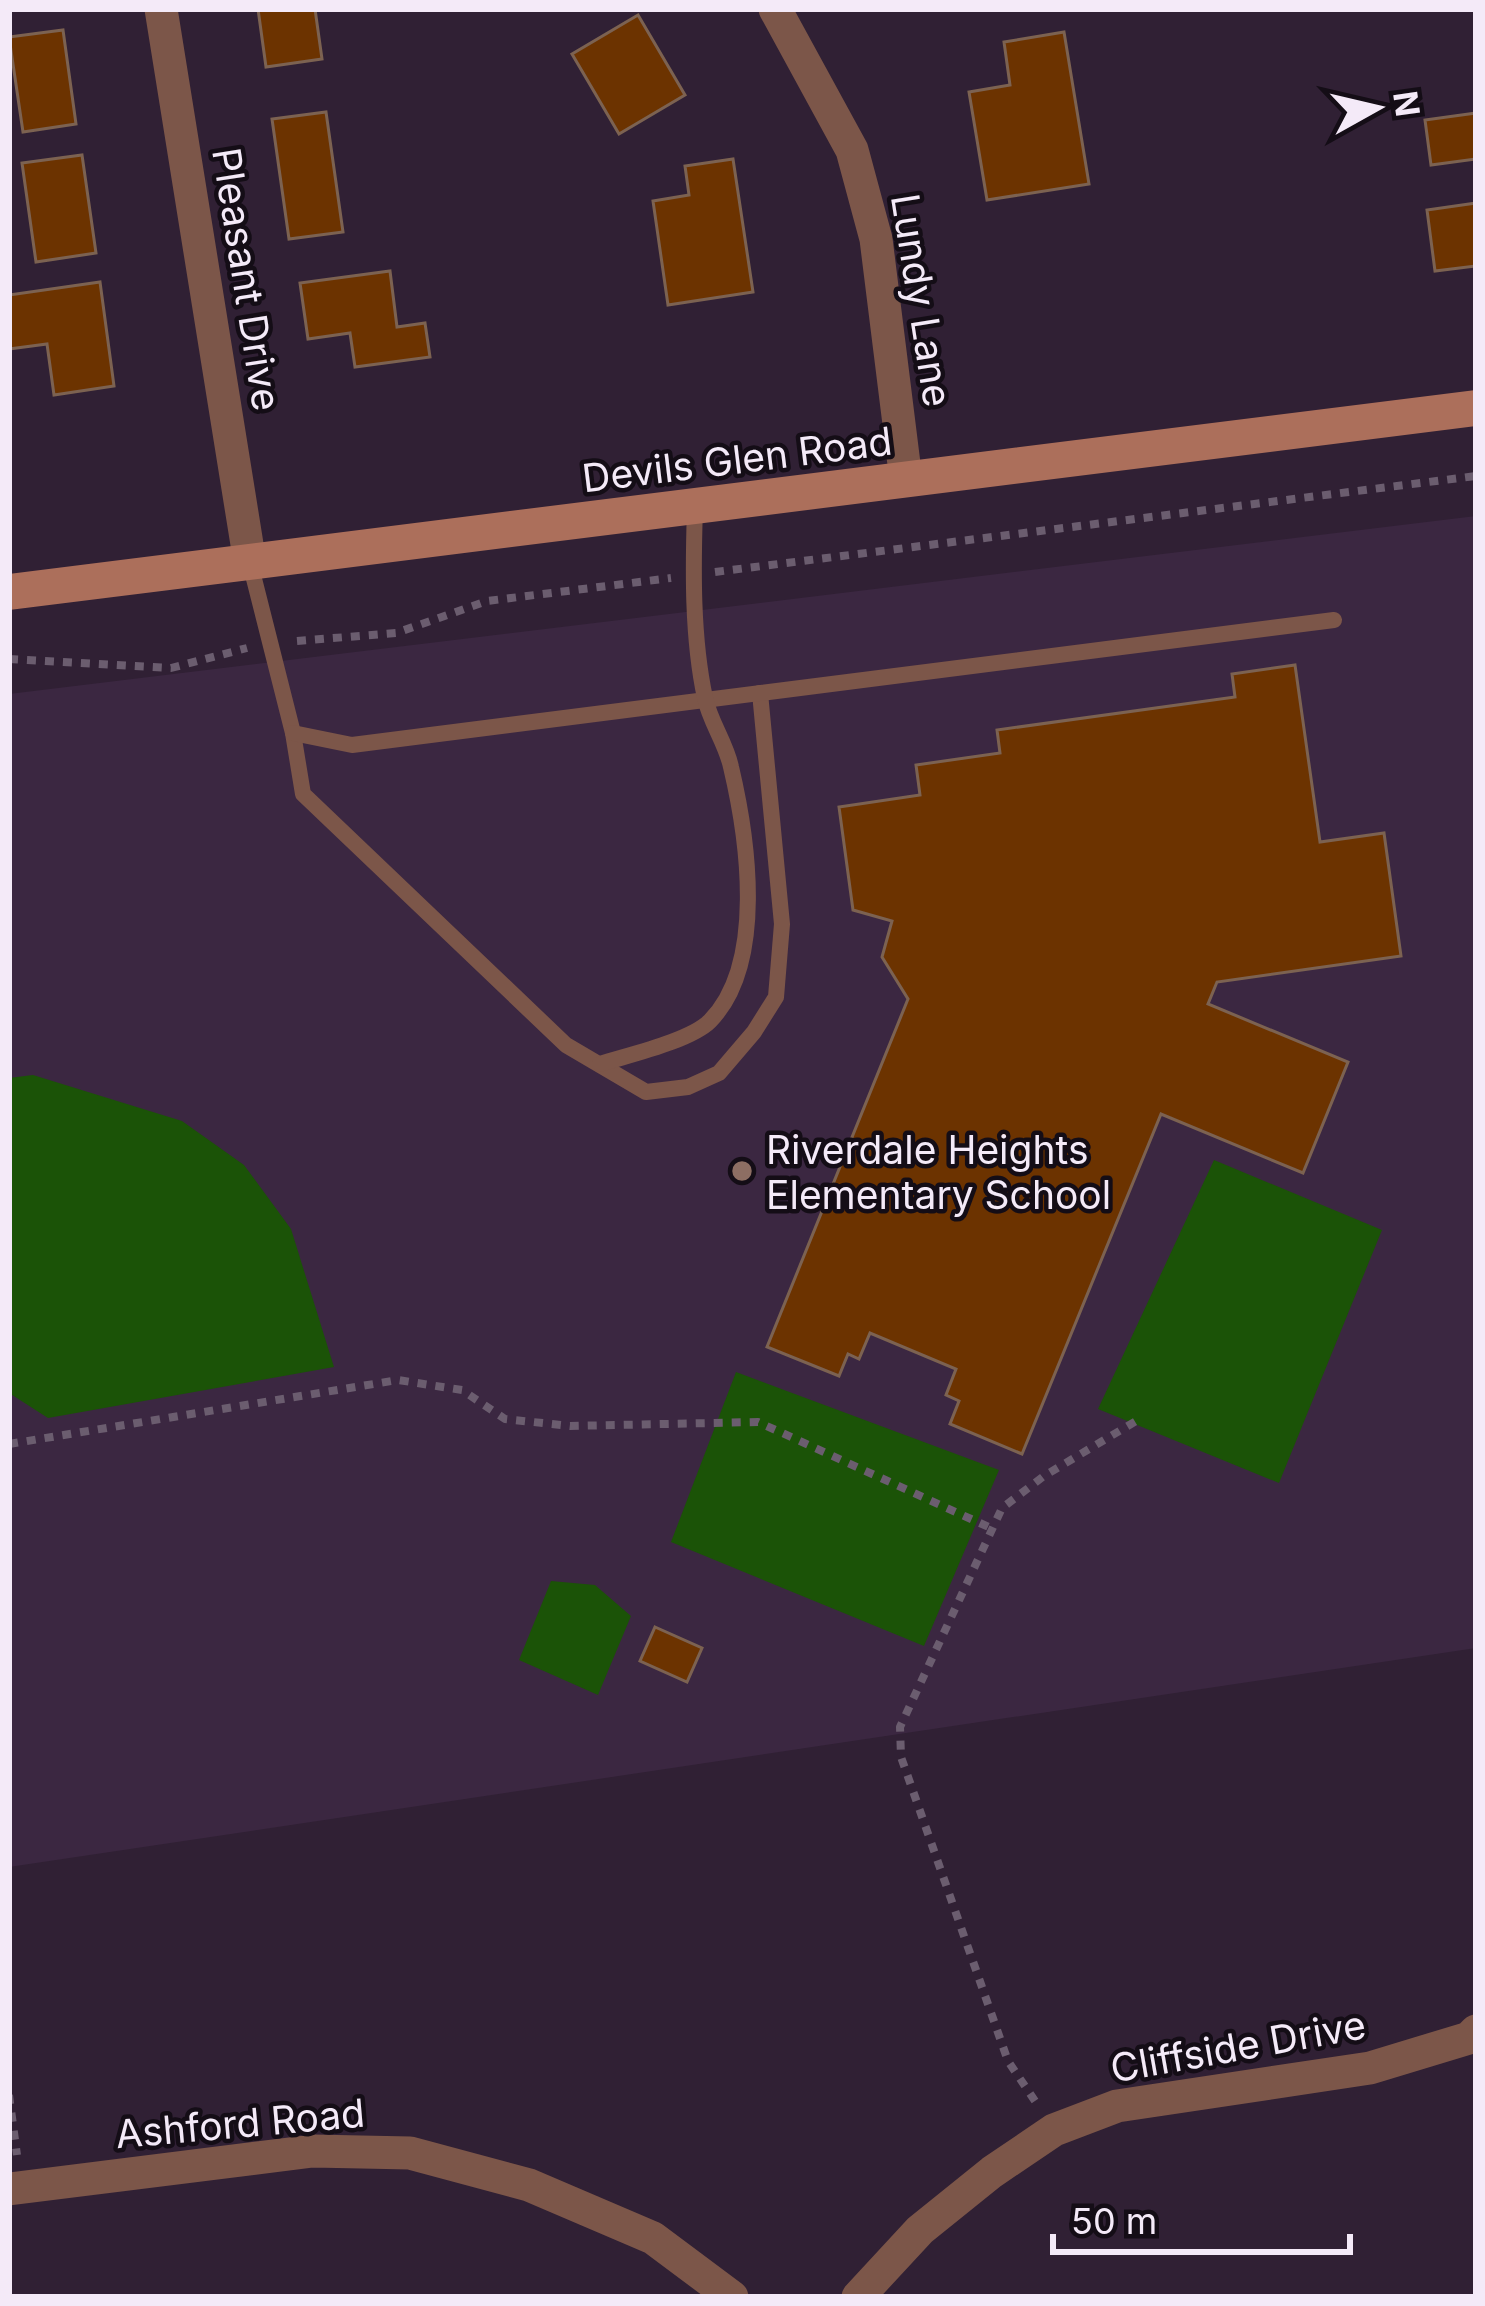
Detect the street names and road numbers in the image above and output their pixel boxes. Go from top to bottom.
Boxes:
street label: Pleasant Drive [203,144,291,414]
street label: Lundy Lane [882,190,962,410]
street label: Devils Glen Road [579,417,895,501]
street label: Cliffside Drive [1107,2000,1369,2092]
street label: Ashford Road [113,2089,367,2157]

